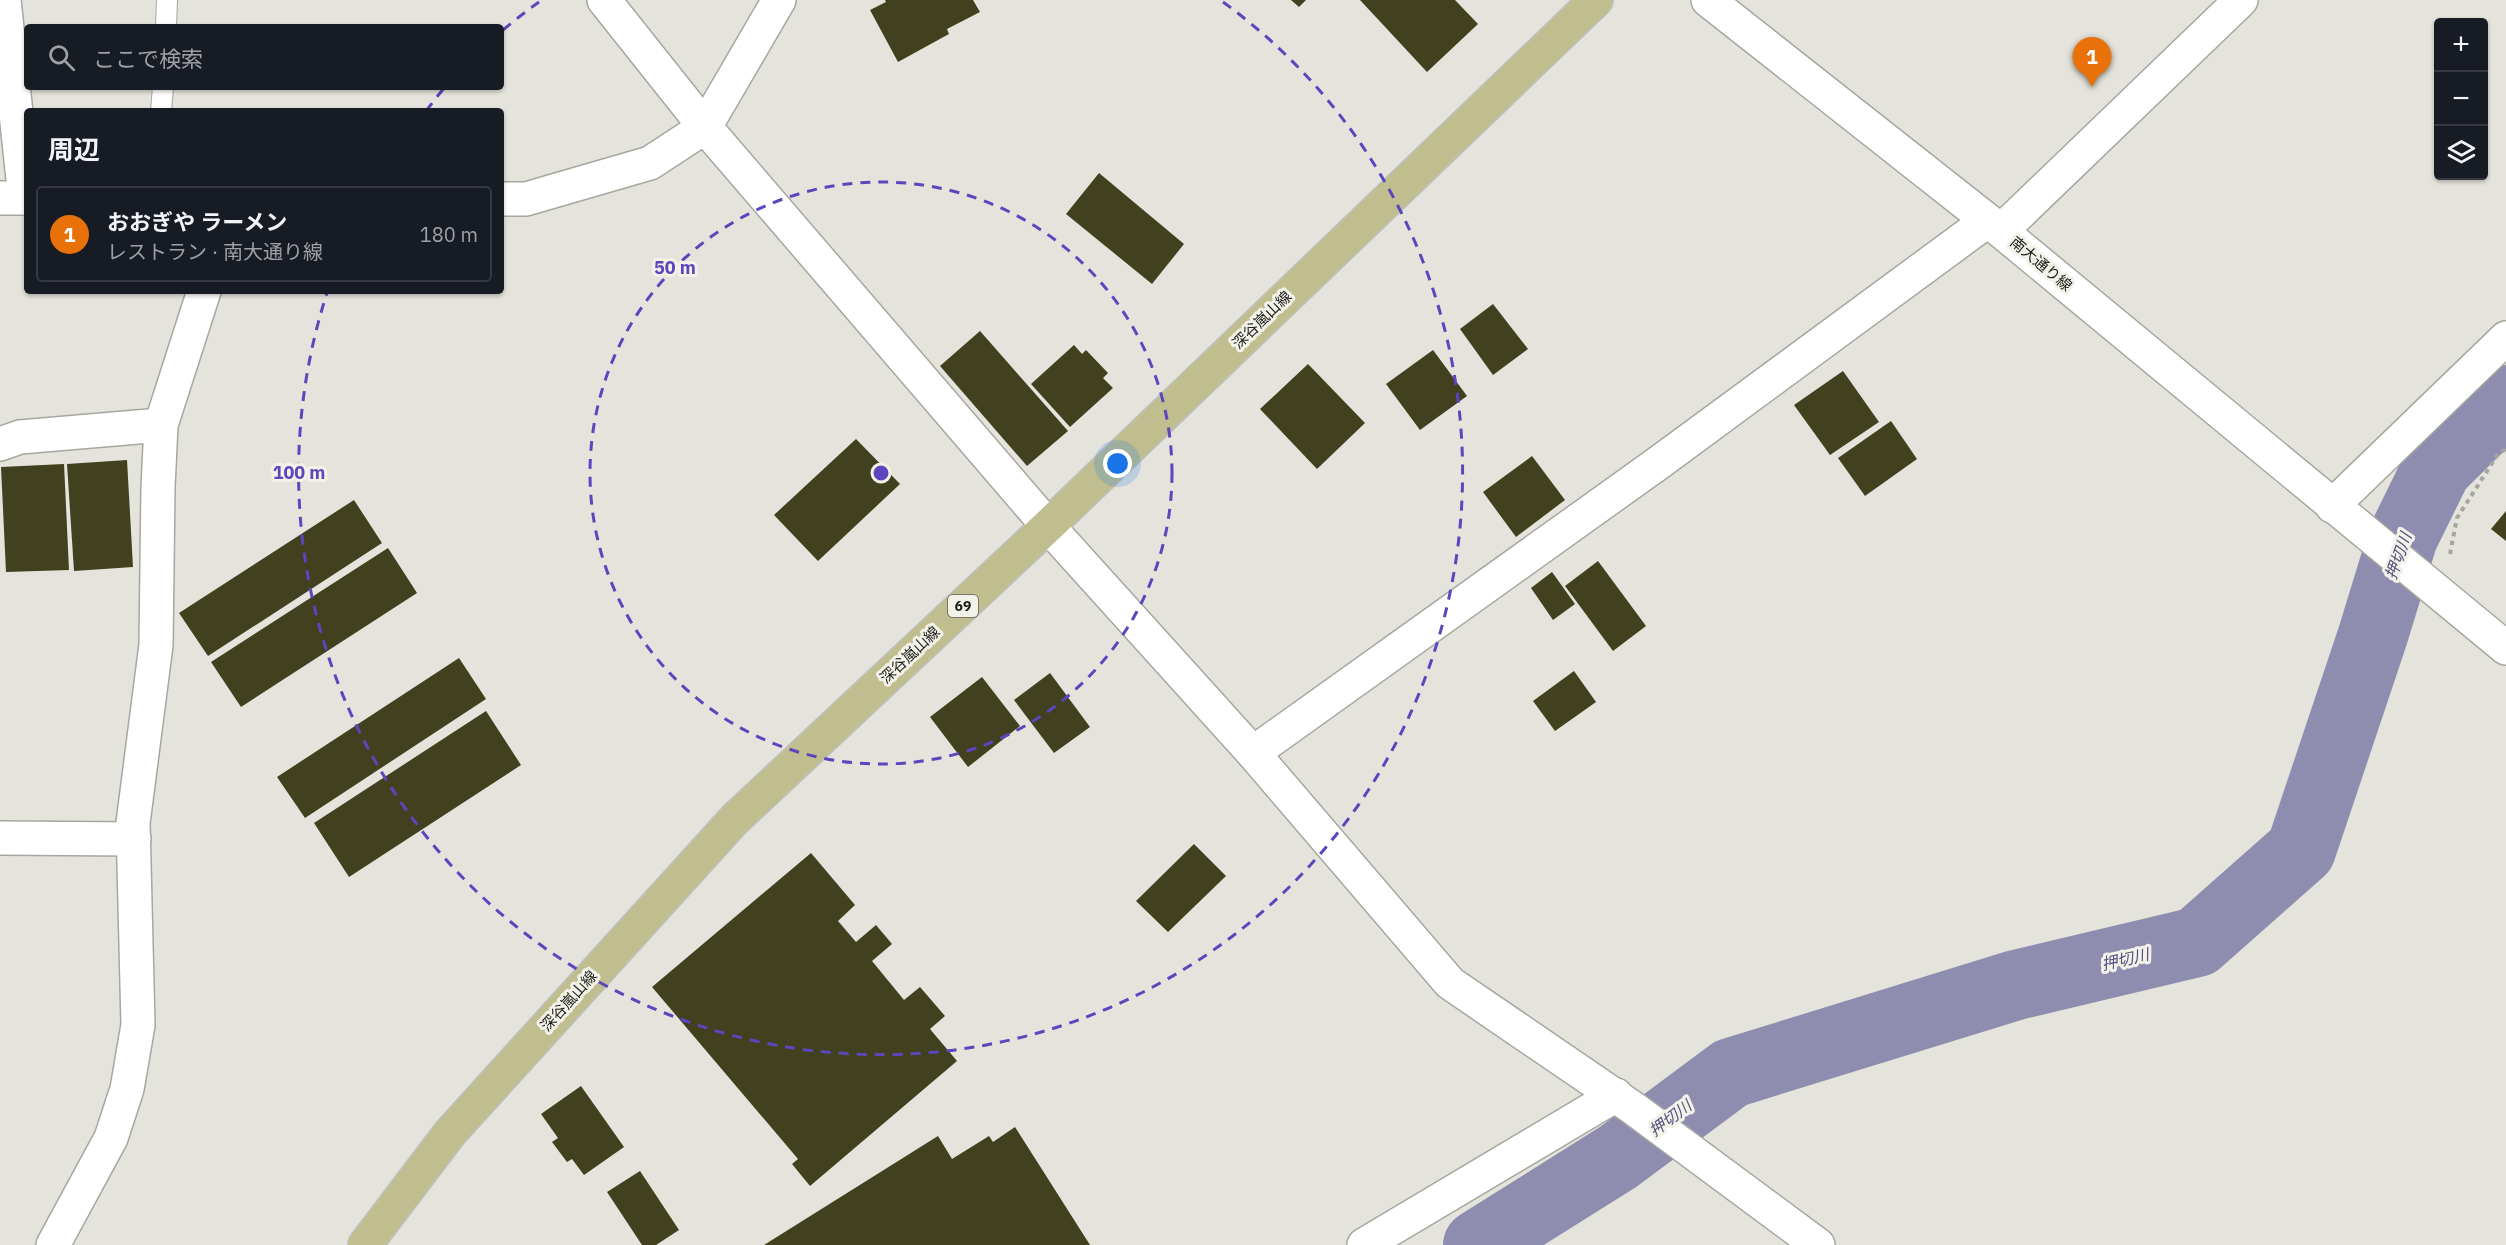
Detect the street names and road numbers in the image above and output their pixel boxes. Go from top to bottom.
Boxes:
street label: 南大通り線 [2006,232,2076,295]
street label: 深谷嵐山線 [1228,287,1295,353]
road number: 69 [948,595,978,617]
street label: 深谷嵐山線 [876,622,944,687]
street label: 深谷嵐山線 [536,966,601,1035]

